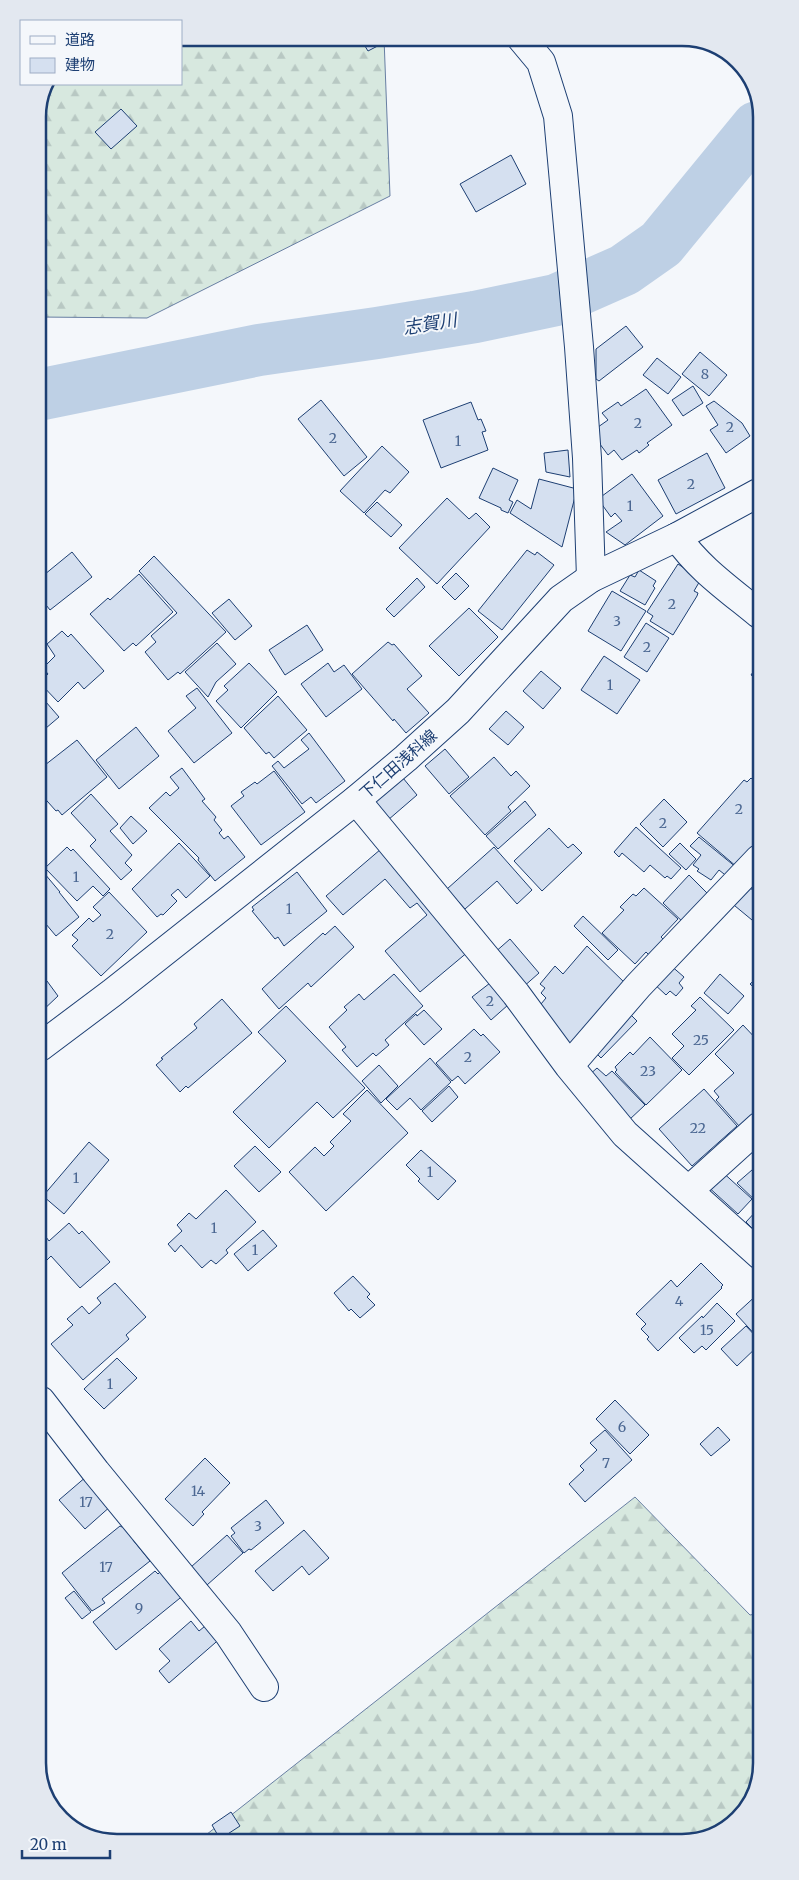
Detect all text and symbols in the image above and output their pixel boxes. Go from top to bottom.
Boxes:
legend [20,20,182,85]
text: 道路 [65,30,95,49]
text: 建物 [65,55,95,74]
water label: 志賀川 [401,308,460,339]
house number: 8 [701,365,709,383]
house number: 2 [634,414,642,432]
house number: 2 [726,418,734,436]
house number: 2 [329,429,337,447]
house number: 1 [455,432,461,450]
house number: 2 [687,475,695,493]
house number: 1 [627,497,633,515]
house number: 2 [668,595,676,613]
house number: 3 [613,612,621,630]
house number: 2 [643,638,651,656]
house number: 1 [607,676,613,694]
street label: 下仁田浅科線 [355,725,441,803]
house number: 2 [735,800,743,818]
house number: 2 [659,814,667,832]
house number: 1 [73,868,79,886]
house number: 1 [286,900,292,918]
house number: 2 [106,925,114,943]
house number: 2 [486,992,494,1010]
house number: 25 [693,1031,709,1049]
house number: 2 [464,1048,472,1066]
house number: 23 [640,1062,656,1080]
house number: 22 [690,1119,706,1137]
house number: 1 [427,1163,433,1181]
house number: 1 [73,1169,79,1187]
house number: 1 [211,1219,217,1237]
house number: 1 [252,1241,258,1259]
house number: 4 [675,1292,684,1310]
house number: 15 [700,1321,714,1339]
house number: 1 [107,1375,113,1393]
house number: 6 [618,1418,626,1436]
house number: 7 [602,1454,610,1472]
house number: 14 [191,1482,205,1500]
house number: 17 [79,1493,93,1511]
house number: 3 [254,1517,262,1535]
house number: 17 [99,1558,113,1576]
house number: 9 [135,1599,143,1617]
scale bar [22,1828,110,1860]
text: 20 m [30,1835,67,1854]

